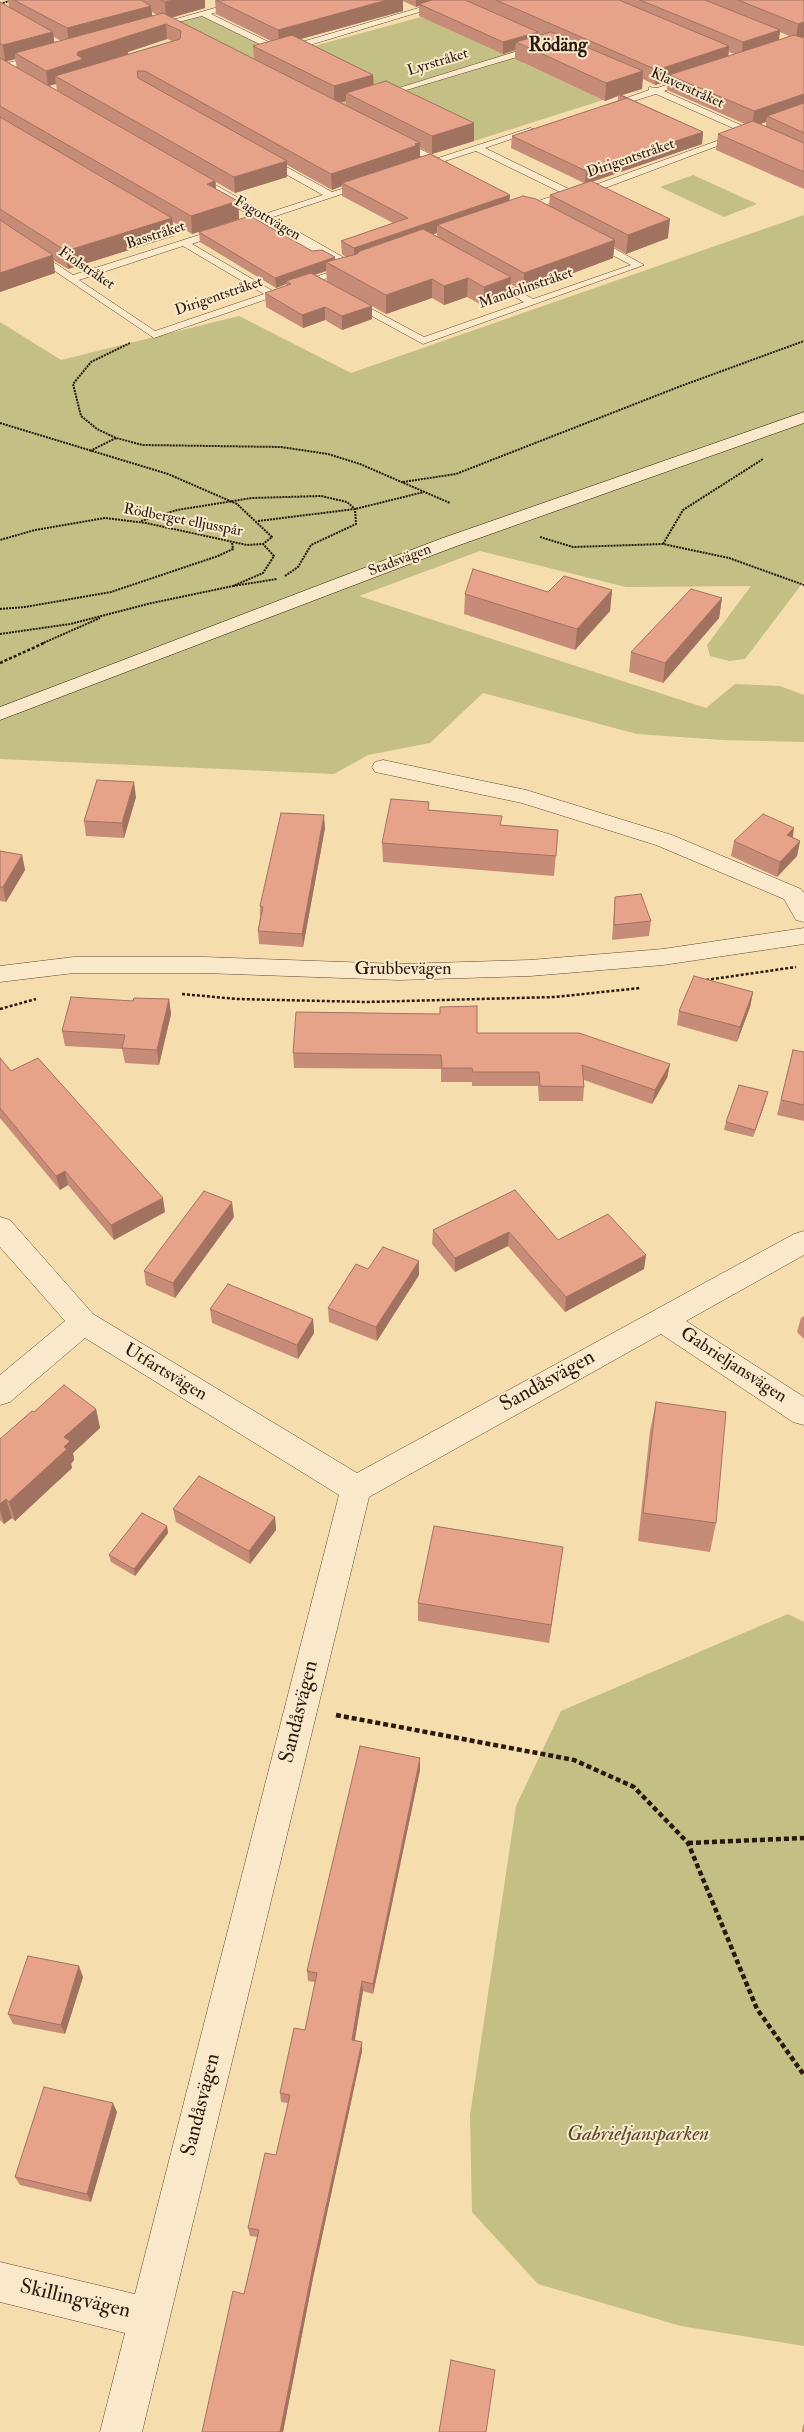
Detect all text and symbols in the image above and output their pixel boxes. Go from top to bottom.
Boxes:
district label: Rödäng [529,36,587,58]
street label: Lyrstråket [405,45,471,81]
street label: Klaverstråket [648,65,726,113]
street label: Dirigentstråket [585,136,677,182]
street label: Fagottvägen [231,193,303,245]
street label: Basstråket [124,218,188,254]
street label: Fiolstråket [54,244,118,294]
street label: Mandolinstråket [477,265,575,313]
street label: Dirigentstråket [173,274,265,320]
street label: Rödberget elljusspår [122,501,244,541]
street label: Stadsvägen [366,541,434,581]
street label: Grubbevägen [354,959,452,981]
street label: Gabrieljansvägen [676,1324,790,1408]
street label: Utfartsvägen [119,1340,211,1406]
street label: Sandåsvägen [496,1346,600,1418]
street label: Sandåsvägen [275,1658,325,1766]
street label: Sandåsvägen [177,2051,227,2159]
park label: Gabrieljansparken [567,2122,709,2148]
street label: Skillingvägen [17,2275,133,2325]

